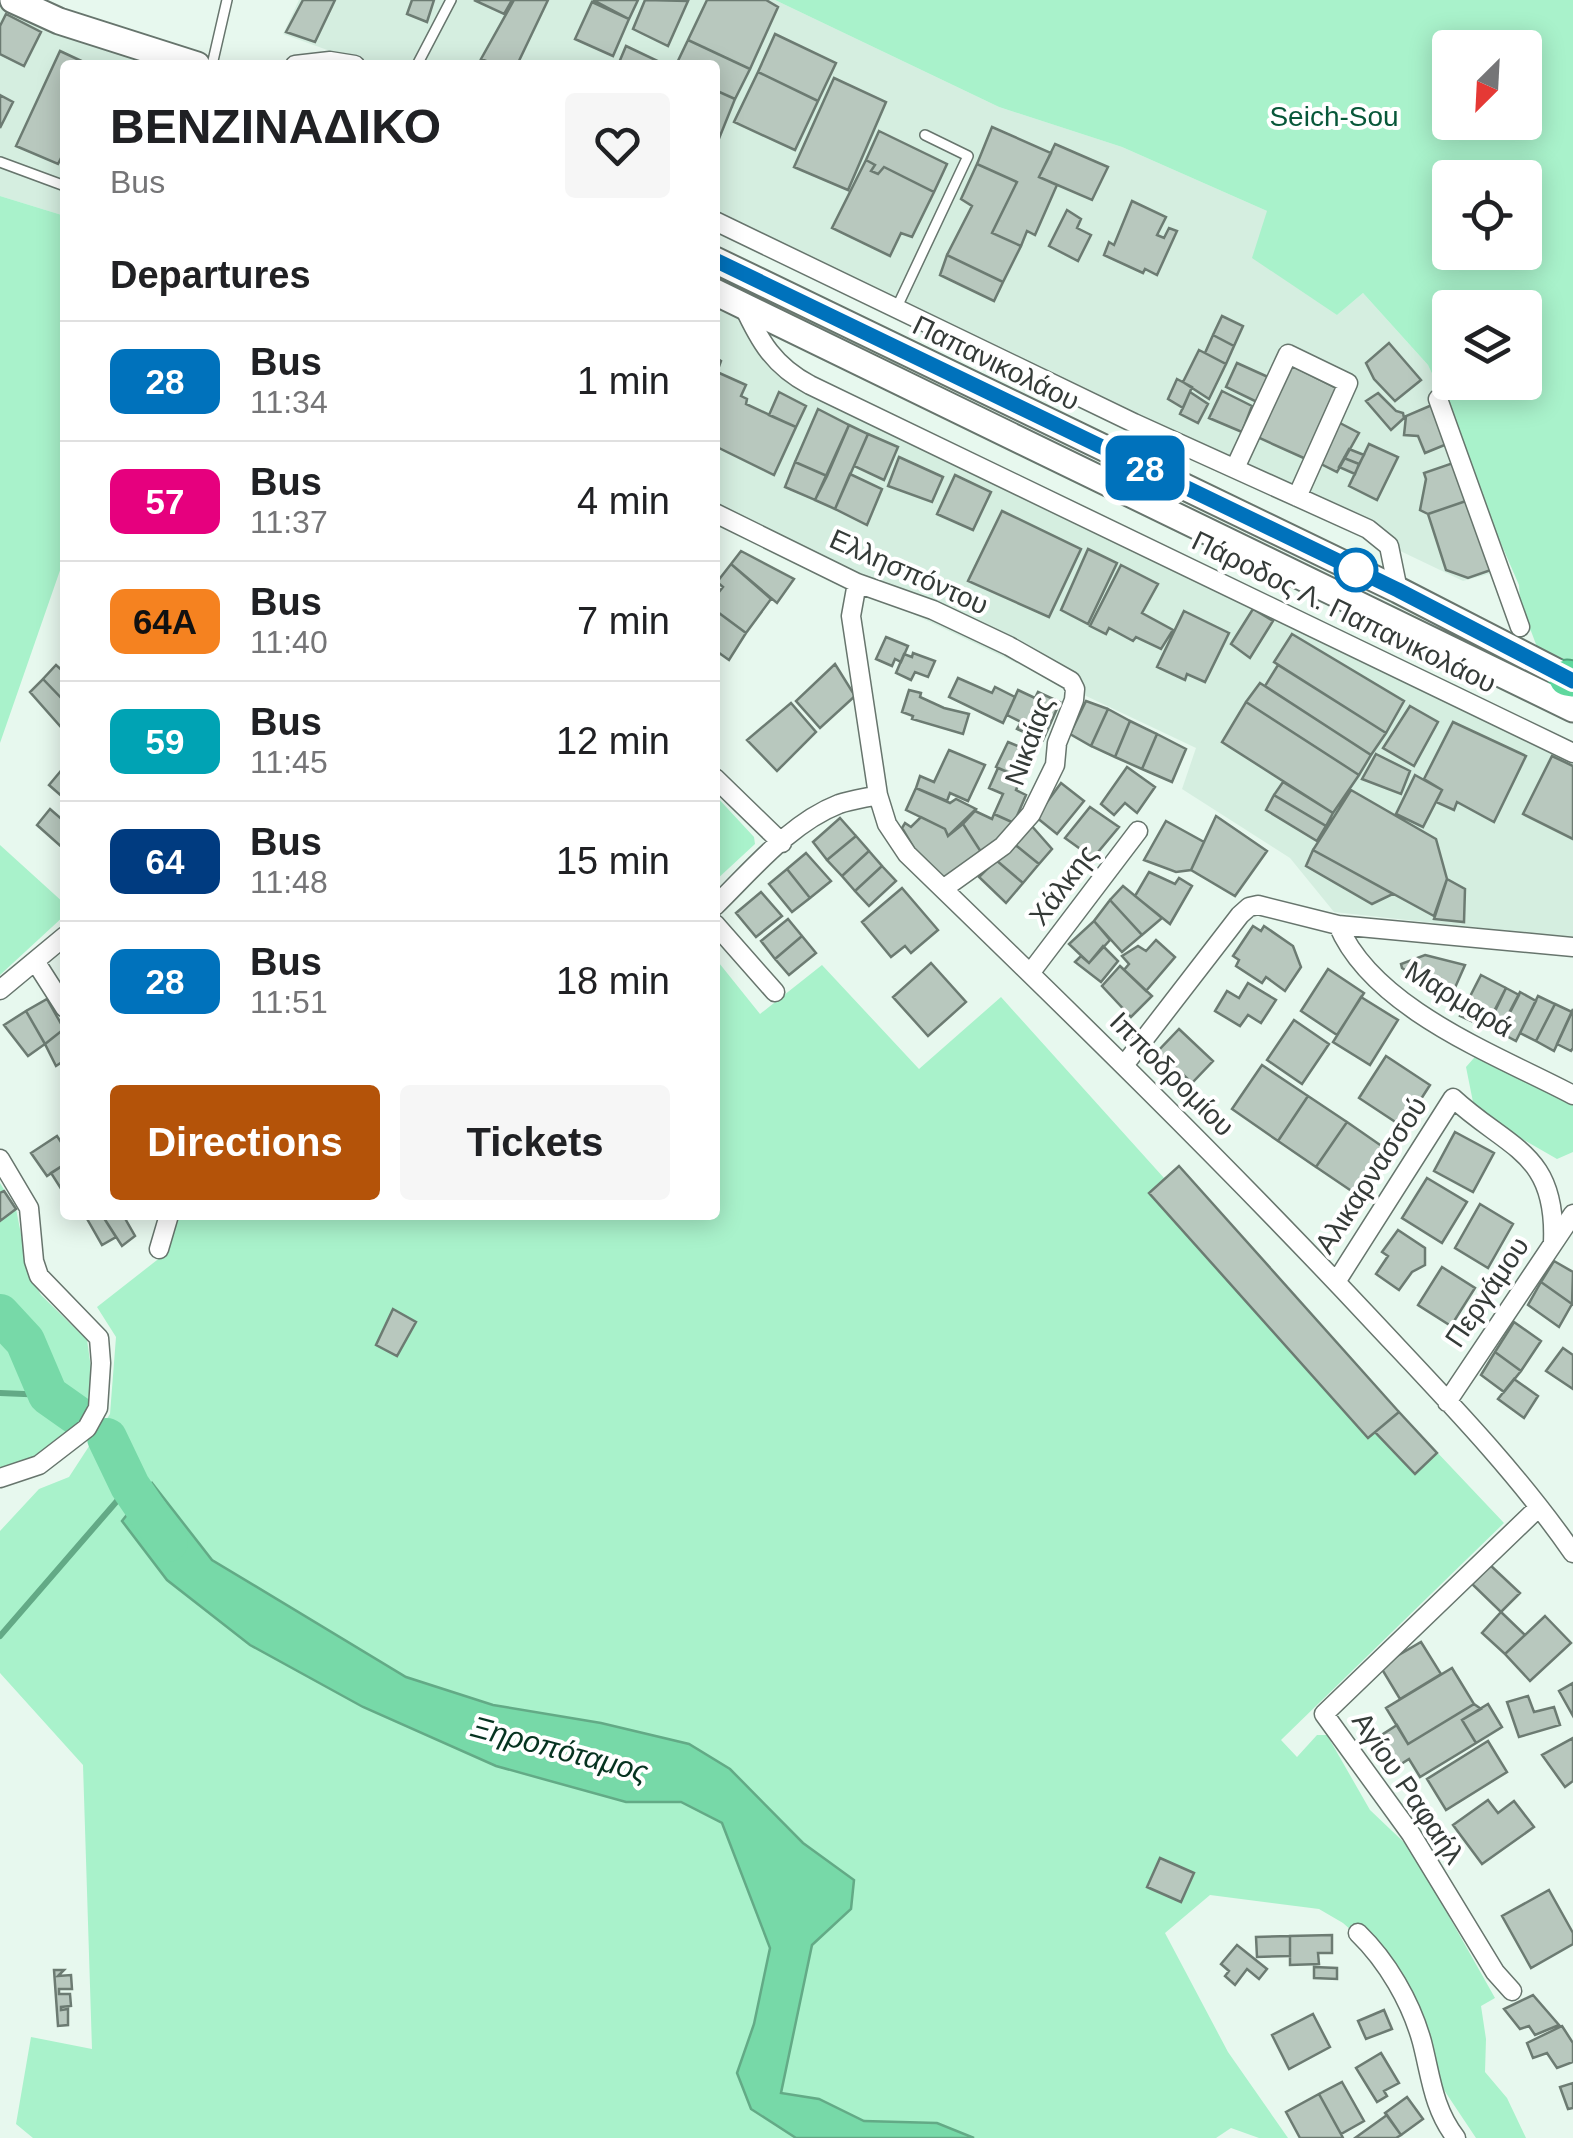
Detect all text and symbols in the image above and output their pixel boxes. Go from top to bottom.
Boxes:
north arrow [1432,30,1542,140]
map controls [1432,30,1542,400]
button: heart [565,93,670,198]
text: ΒΕΝΖΙΝΑΔΙΚΟ [110,100,441,153]
park label: Seich-Sou [1269,101,1399,132]
button: locate [1432,160,1542,270]
text: Bus [110,164,165,200]
text: Departures [110,254,311,296]
button: layers [1432,290,1542,400]
street label: Παπανικολάου [908,309,1084,417]
text: Bus [250,341,322,383]
text: 1 min [577,360,670,402]
text: 28 [146,362,184,401]
text: 11:34 [250,384,328,420]
line badge: 28 [1100,436,1190,500]
text: 28 [1126,449,1164,488]
text: Bus [250,461,322,503]
text: 4 min [577,480,670,522]
text: 57 [146,482,184,521]
text: 11:37 [250,504,328,540]
street label: Ελλησπόντου [825,523,993,621]
street label: Πάροδος Λ. Παπανικολάου [1187,525,1501,699]
unlabelled marker [1335,549,1377,591]
text: Bus [250,581,322,623]
text: 7 min [577,600,670,642]
text: 64Α [133,602,197,641]
text: 11:40 [250,624,328,660]
street label: Νικαίας [999,692,1059,790]
text: Bus [250,701,322,743]
text: 12 min [556,720,670,762]
text: 59 [146,722,184,761]
text: 11:45 [250,744,328,780]
text: Bus [250,821,322,863]
street label: Χάλκης [1023,839,1103,931]
text: 15 min [556,840,670,882]
text: 64 [146,842,184,881]
text: 11:48 [250,864,328,900]
text: Bus [250,941,322,983]
street label: Μαρμαρά [1400,955,1518,1043]
text: 18 min [556,960,670,1002]
text: 28 [146,962,184,1001]
text: 11:51 [250,984,328,1020]
street label: Ιπποδρομίου [1104,1006,1240,1142]
button: Directions [110,1085,380,1200]
button: Tickets [400,1085,670,1200]
street label: Αλικαρνασσού [1309,1091,1433,1259]
street label: Περγάμου [1439,1231,1535,1353]
street label: Αγίου Ραφαήλ [1346,1706,1470,1870]
water label: Ξηροπόταμος [467,1709,652,1789]

